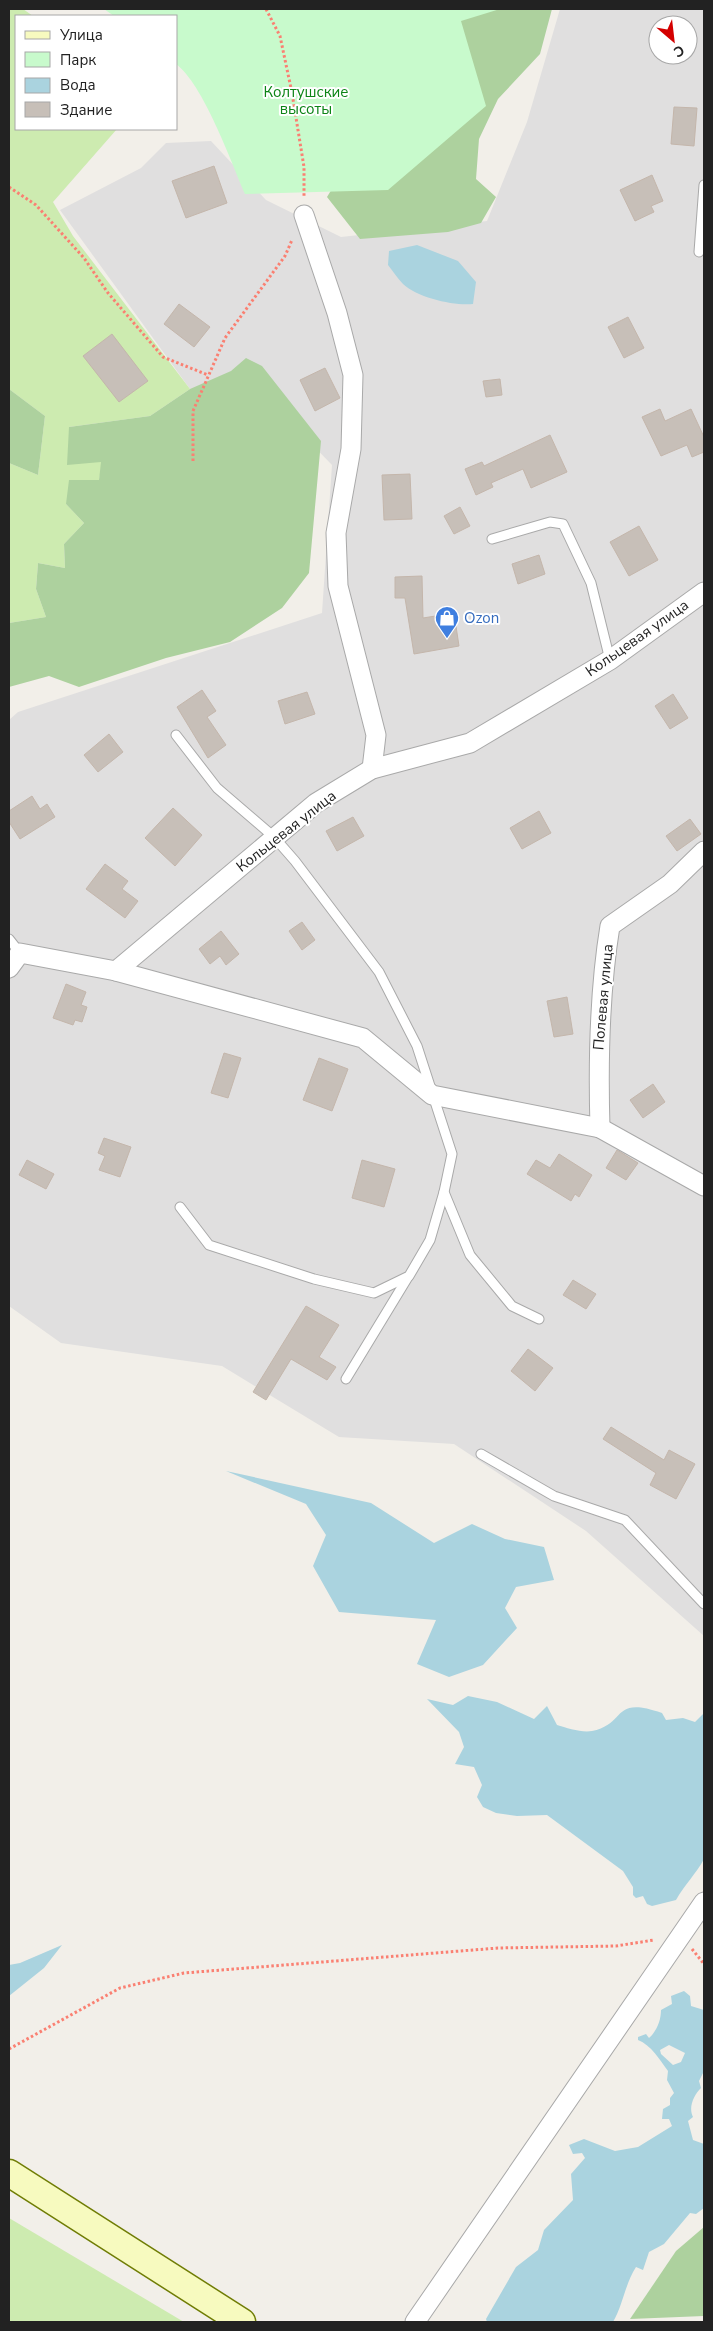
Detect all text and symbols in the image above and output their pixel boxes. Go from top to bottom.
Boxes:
legend [15,15,178,130]
north arrow [648,15,698,65]
text: Улица [59,25,103,45]
text: С [670,40,688,62]
text: Парк [60,50,96,70]
text: Вода [60,75,96,95]
park label: Колтушские высоты [264,82,348,119]
text: Здание [60,100,112,120]
street label: Кольцевая улица [581,595,693,681]
shop icon: Ozon [434,605,460,639]
place label: Ozon [464,608,499,628]
street label: Кольцевая улица [232,786,340,876]
street label: Полевая улица [588,943,618,1051]

